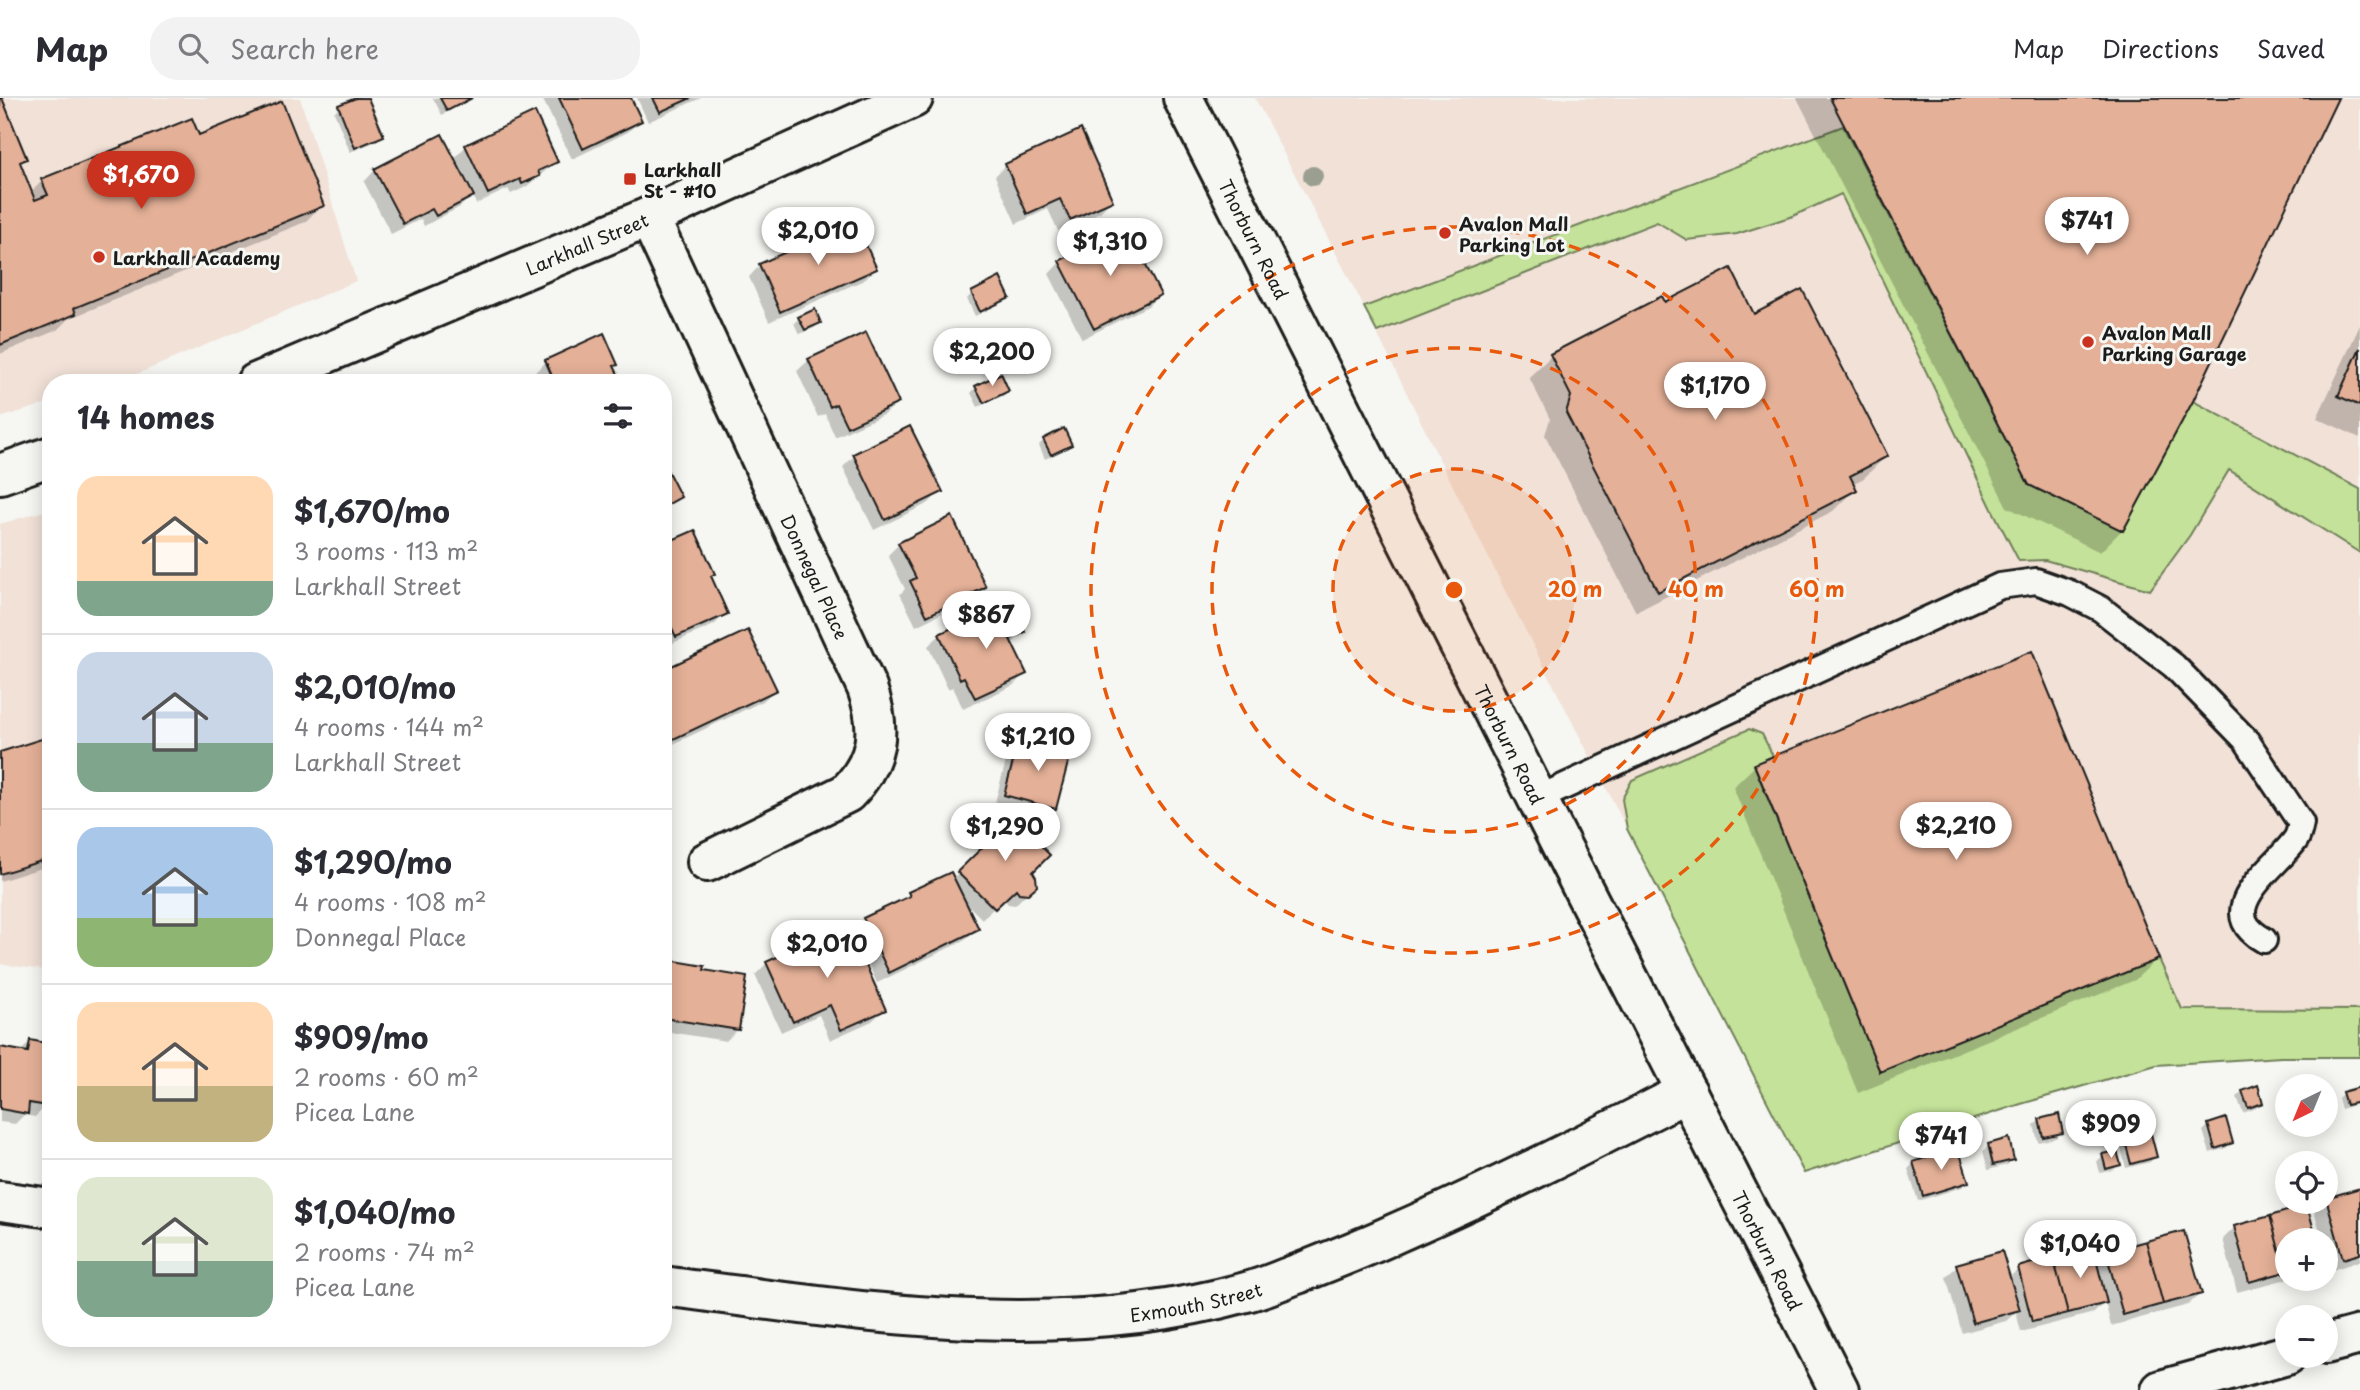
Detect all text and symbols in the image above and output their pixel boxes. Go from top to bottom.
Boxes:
search box [150,17,640,80]
text: Map [35,23,108,73]
icon: search [174,29,212,67]
text: Search here [230,29,379,68]
text: Map [2013,30,2064,66]
text: Directions [2102,30,2219,66]
text: Saved [2257,30,2325,66]
pin: $1,670 [84,152,198,211]
text: $1,670 [103,156,179,191]
place label: Larkhall St - #10 [644,156,721,204]
marker: Larkhall St - #10 [622,171,638,187]
street label: Thorburn Road [1213,174,1296,304]
pin: $741 [2046,198,2128,257]
text: $741 [2061,202,2113,237]
street label: Larkhall Street [521,205,652,281]
pin: $2,010 [761,208,875,267]
place label: Avalon Mall Parking Lot [1459,210,1568,258]
text: $2,010 [777,212,859,247]
pin: $1,310 [1053,218,1167,278]
text: $1,310 [1073,223,1147,258]
marker: Avalon Mall Parking Lot [1437,225,1453,241]
place label: Larkhall Academy [113,244,280,271]
marker: Larkhall Academy [91,249,107,265]
place label: Avalon Mall Parking Garage [2102,319,2247,367]
pin: $2,200 [935,328,1049,388]
text: $2,200 [949,333,1035,368]
marker: Avalon Mall Parking Garage [2080,334,2096,350]
pin: $1,170 [1658,362,1772,422]
text: $1,170 [1680,367,1750,402]
text: 14 homes [77,394,215,439]
icon: filters [599,397,637,435]
text: $1,670/mo [294,488,450,533]
icon: home [133,504,217,588]
street label: Donnegal Place [775,510,856,643]
text: 3 rooms · 113 m² [294,533,478,568]
text: Larkhall Street [294,568,461,603]
text: 20 m [1548,572,1602,604]
text: 40 m [1668,572,1724,604]
text: 60 m [1789,572,1845,604]
centre of rings [1442,578,1466,602]
pin: $867 [945,592,1027,651]
text: $867 [958,596,1014,631]
text: $2,010/mo [294,664,456,709]
icon: home [133,680,217,764]
street label: Thorburn Road [1468,680,1551,809]
text: 4 rooms · 144 m² [294,709,484,744]
pin: $1,210 [981,714,1095,773]
text: $1,210 [1001,718,1075,753]
text: Larkhall Street [294,744,461,779]
pin: $2,210 [1899,802,2013,862]
pin: $1,290 [948,804,1062,863]
text: $2,210 [1916,807,1996,842]
text: $1,290 [966,808,1044,843]
text: $1,290/mo [294,839,452,884]
icon: home [133,855,217,939]
text: 4 rooms · 108 m² [294,884,487,919]
text: Donnegal Place [294,919,466,954]
pin: $2,010 [770,920,884,980]
text: $2,010 [786,925,868,960]
text: $909/mo [294,1014,428,1059]
icon: home [133,1030,217,1114]
text: 2 rooms · 60 m² [294,1059,479,1094]
north arrow [2275,1074,2338,1138]
map controls [2275,1074,2338,1368]
text: Picea Lane [294,1094,415,1129]
pin: $909 [2070,1100,2152,1160]
text: $909 [2081,1105,2141,1140]
pin: $741 [1900,1112,1982,1172]
text: $741 [1915,1117,1967,1152]
button: locate [2275,1151,2338,1214]
street label: Thorburn Road [1726,1186,1809,1315]
text: $1,040/mo [294,1189,455,1234]
icon: home [133,1205,217,1289]
pin: $1,040 [2023,1220,2137,1280]
text: $1,040 [2040,1225,2120,1260]
button: + [2275,1228,2338,1291]
text: 2 rooms · 74 m² [294,1234,475,1269]
text: Picea Lane [294,1269,415,1304]
street label: Exmouth Street [1128,1275,1265,1328]
button: − [2275,1305,2338,1368]

